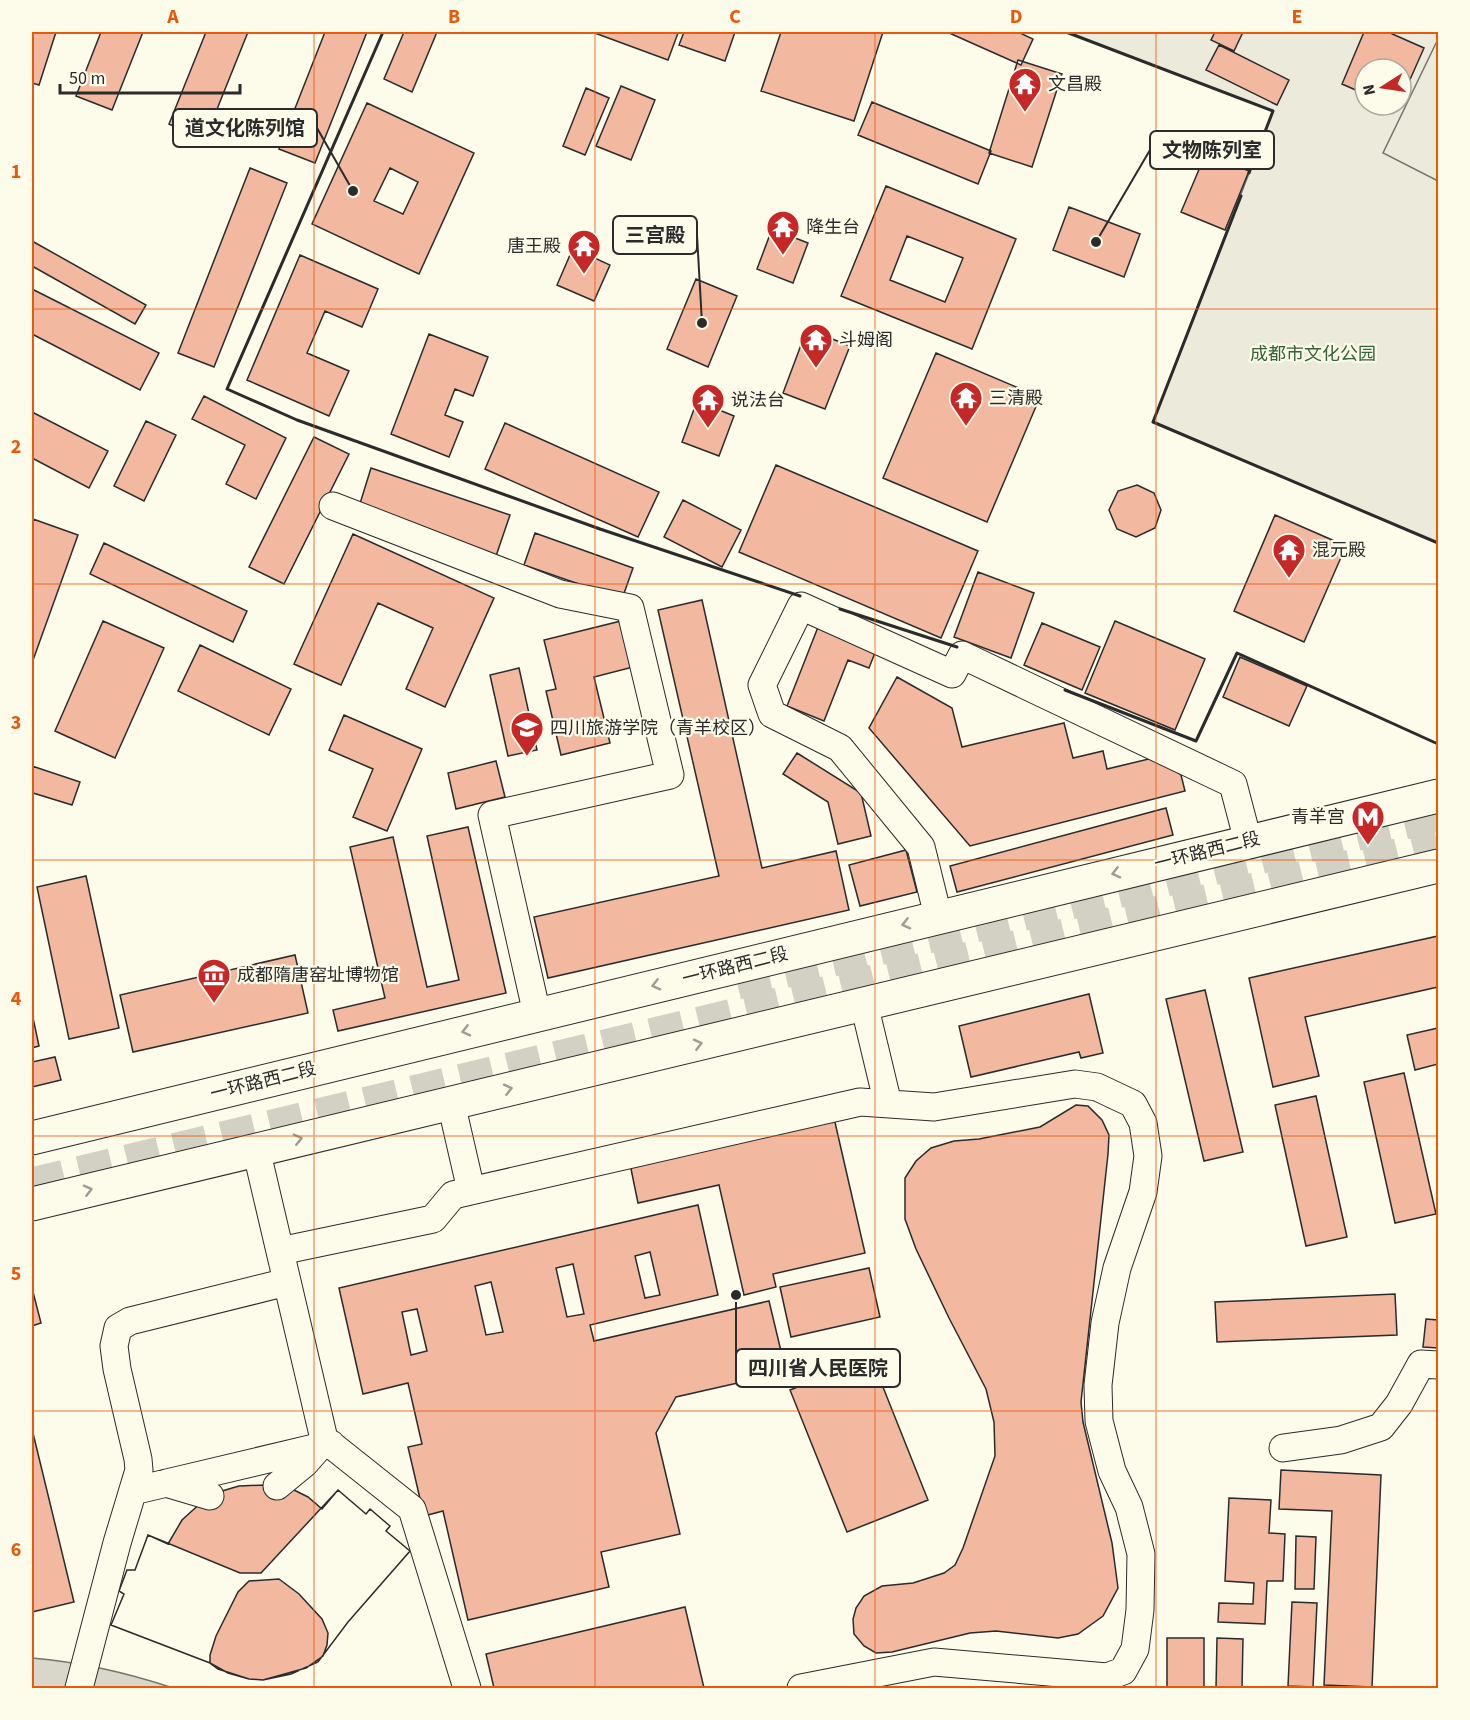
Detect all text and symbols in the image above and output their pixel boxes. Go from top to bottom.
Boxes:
text: A [166,3,179,31]
text: B [448,3,460,31]
text: C [729,3,741,31]
text: D [1010,3,1022,31]
text: E [1292,3,1302,31]
scale bar [60,57,240,95]
north arrow [1353,57,1413,117]
text: 50 m [69,66,105,91]
temple icon: 文昌殿 [1007,66,1043,113]
place label: 文昌殿 [1048,72,1102,97]
text: N [1357,82,1381,97]
callout: 道文化陈列馆 [173,109,317,147]
text: 道文化陈列馆 [185,115,305,143]
callout: 文物陈列室 [1150,131,1274,169]
text: 文物陈列室 [1162,137,1262,165]
text: 1 [11,158,21,186]
temple icon: 降生台 [765,209,801,256]
place label: 降生台 [806,215,860,240]
callout: 三宫殿 [613,216,697,254]
text: 三宫殿 [625,222,685,250]
temple icon: 唐王殿 [566,228,602,275]
place label: 唐王殿 [507,234,561,259]
temple icon: 斗姆阁 [798,322,834,369]
place label: 斗姆阁 [839,328,893,353]
park label: 成都市文化公园 [1250,342,1376,367]
temple icon: 三清殿 [948,380,984,427]
temple icon: 说法台 [690,382,726,429]
place label: 三清殿 [989,386,1043,411]
place label: 说法台 [731,388,785,413]
text: 2 [11,433,21,461]
temple icon: 混元殿 [1271,532,1307,579]
place label: 混元殿 [1312,538,1366,563]
text: 3 [11,709,21,737]
school or university icon: 四川旅游学院（青羊校区） [509,710,545,757]
place label: 四川旅游学院（青羊校区） [550,716,766,741]
metro station icon: 青羊宫 [1350,799,1386,846]
place label: 青羊宫 [1291,805,1345,830]
street label: 一环路西二段 [1152,826,1263,877]
one-way arrow [1111,865,1121,878]
one-way arrow [901,916,911,929]
street label: 一环路西二段 [680,941,791,992]
museum icon: 成都隋唐窑址博物馆 [196,957,232,1004]
place label: 成都隋唐窑址博物馆 [237,963,399,988]
one-way arrow [651,978,661,991]
text: 4 [11,985,22,1013]
one-way arrow [461,1024,471,1037]
one-way arrow [693,1038,703,1051]
street label: 一环路西二段 [208,1056,319,1107]
one-way arrow [503,1084,513,1097]
one-way arrow [293,1134,303,1147]
one-way arrow [83,1185,93,1198]
text: 5 [11,1260,21,1288]
callout: 四川省人民医院 [736,1349,900,1387]
text: 四川省人民医院 [748,1355,888,1383]
text: 6 [11,1536,21,1564]

